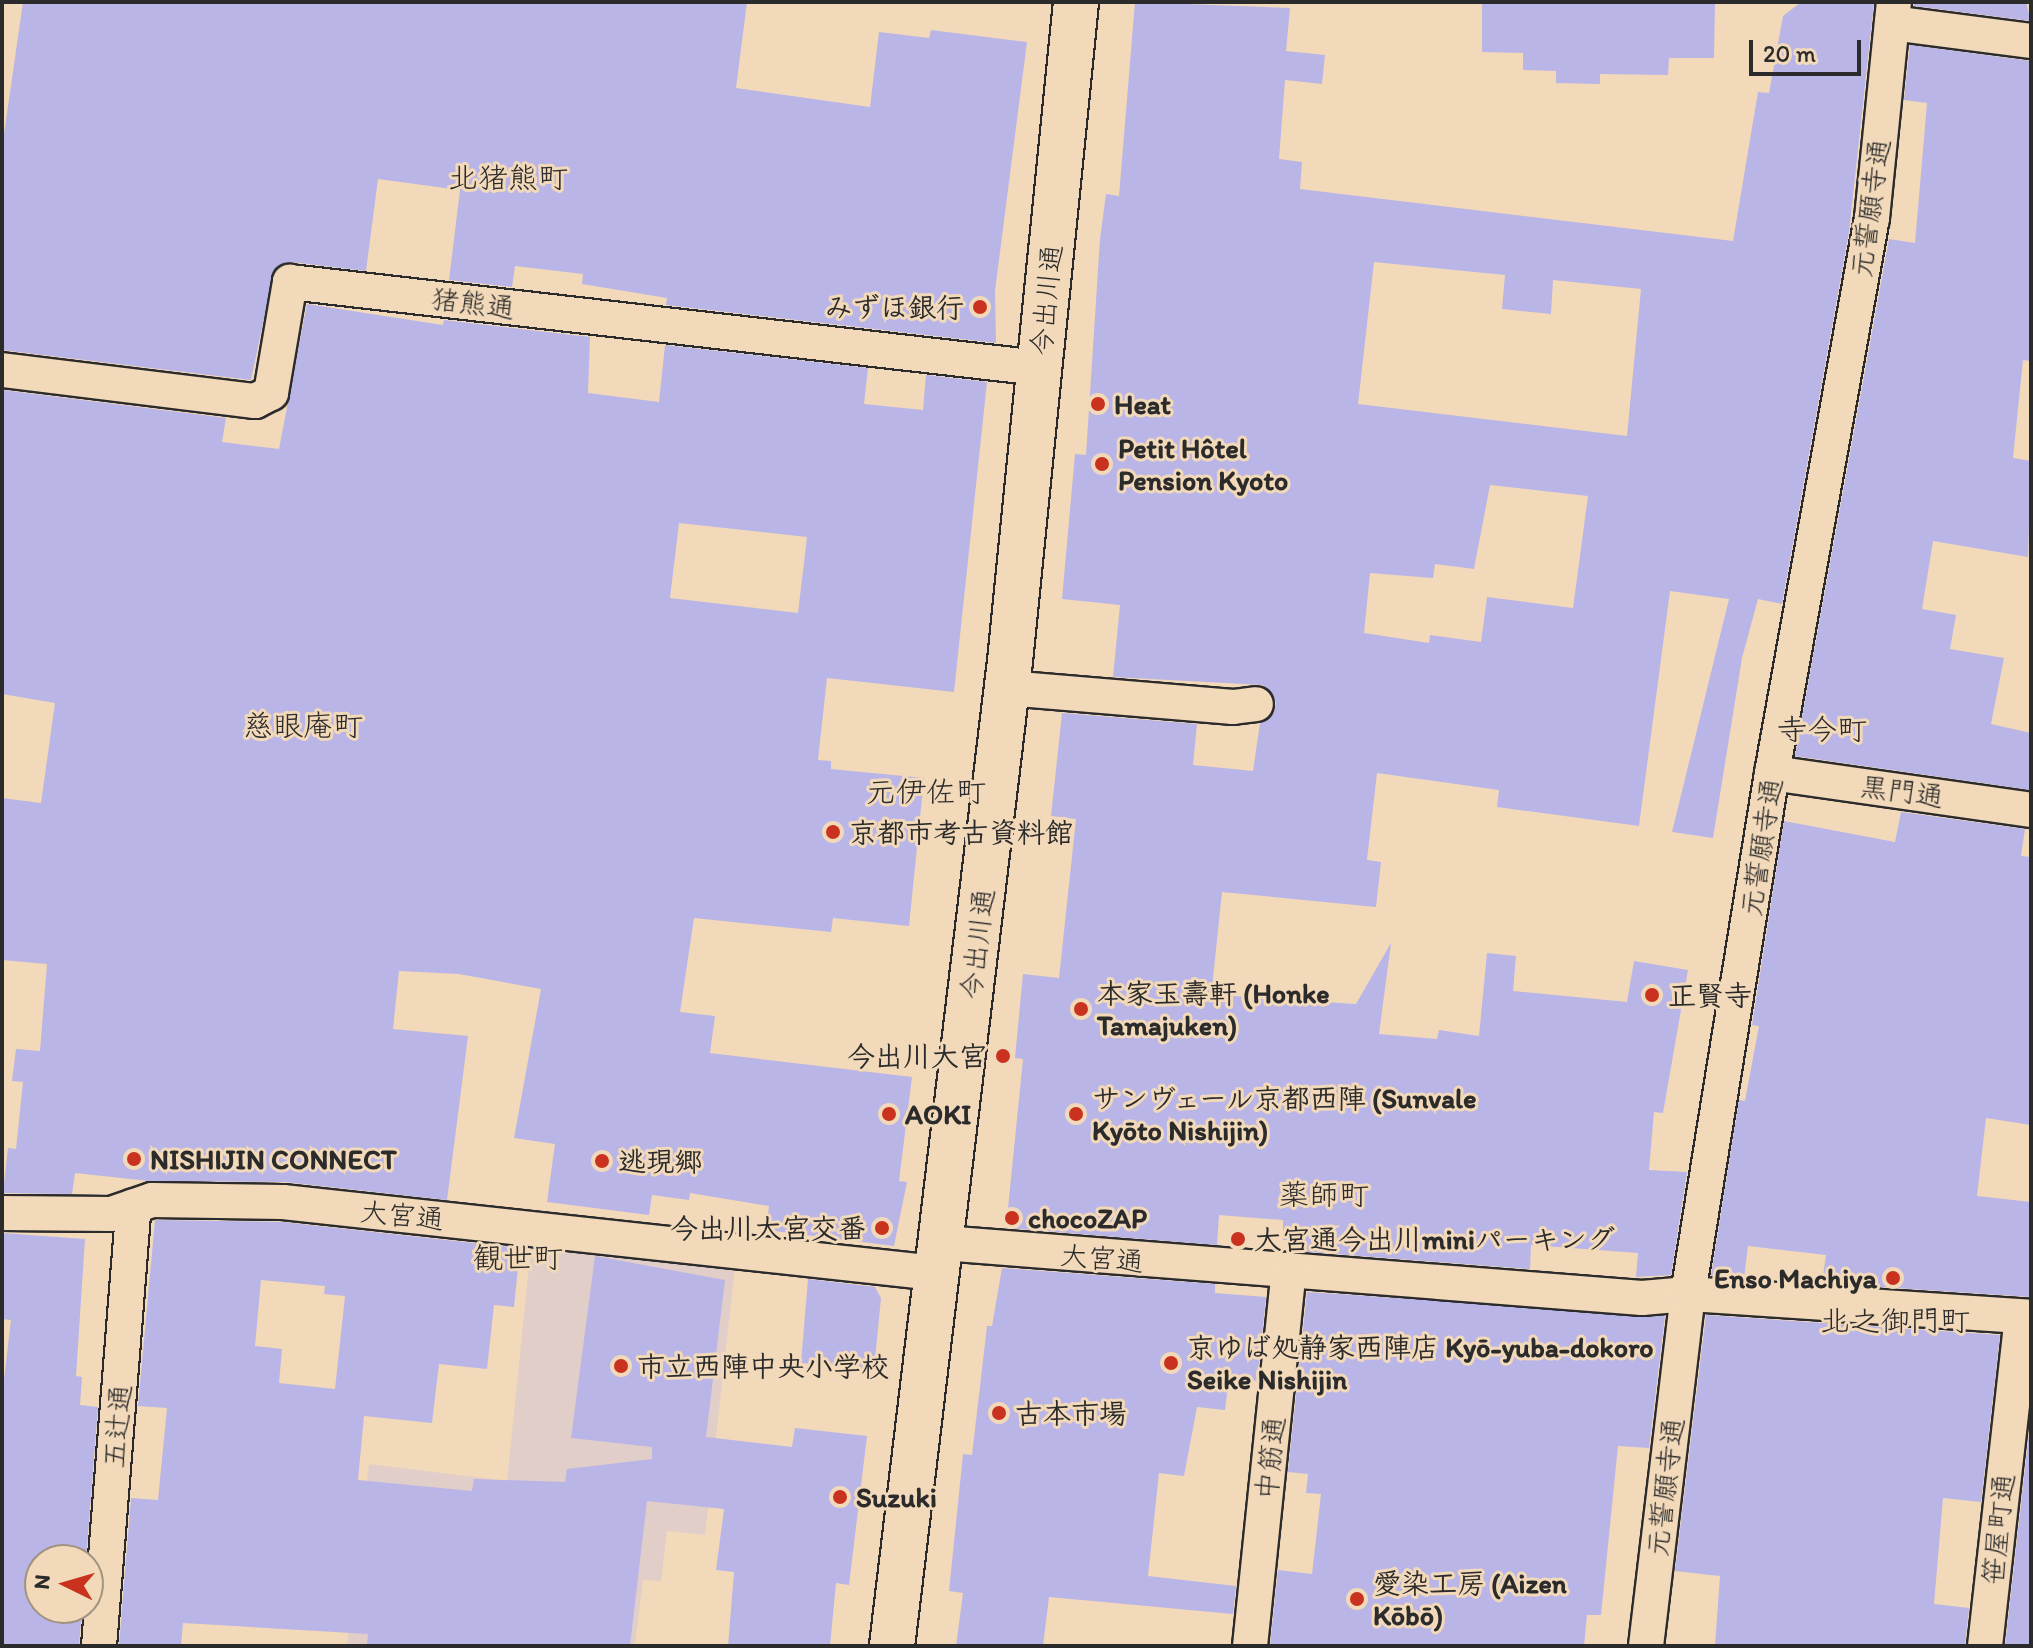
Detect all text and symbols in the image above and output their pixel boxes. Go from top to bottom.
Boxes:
scale bar [1753,24,1865,74]
text: 20 m [1763,39,1816,68]
street label: 元誓願寺通 [1844,136,1896,280]
district label: 北猪熊町 [448,160,568,196]
street label: 今出川通 [1023,243,1069,357]
street label: 猪熊通 [429,281,517,325]
place label: みずほ銀行 [824,290,964,324]
marker: みずほ銀行 [971,298,989,316]
place label: Heat [1114,387,1171,421]
marker: Heat [1089,395,1107,413]
place label: Petit Hôtel Pension Kyoto [1118,431,1288,497]
marker: Petit Hôtel Pension Kyoto [1093,455,1111,473]
district label: 慈眼庵町 [243,708,363,744]
district label: 寺今町 [1777,712,1867,748]
street label: 黒門通 [1858,769,1946,813]
district label: 元伊佐町 [866,774,986,810]
street label: 元誓願寺通 [1733,775,1789,919]
place label: 京都市考古資料館 [849,815,1073,849]
marker: 京都市考古資料館 [824,823,842,841]
street label: 今出川通 [954,886,1000,1002]
place label: 本家玉壽軒 (Honke Tamajuken) [1097,976,1330,1042]
place label: 正賢寺 [1668,978,1752,1012]
marker: 正賢寺 [1643,986,1661,1004]
marker: 本家玉壽軒 (Honke Tamajuken) [1072,1000,1090,1018]
place label: 今出川大宮 [847,1039,987,1073]
marker: 今出川大宮 [994,1047,1012,1065]
place label: サンヴェール京都西陣 (Sunvale Kyōto Nishijin) [1092,1081,1481,1147]
place label: AOKI [905,1097,971,1131]
marker: AOKI [880,1105,898,1123]
marker: サンヴェール京都西陣 (Sunvale Kyōto Nishijin) [1067,1105,1085,1123]
place label: NISHIJIN CONNECT [150,1142,397,1176]
place label: 逃現郷 [618,1144,702,1178]
marker: NISHIJIN CONNECT [125,1150,143,1168]
marker: 逃現郷 [593,1152,611,1170]
district label: 薬師町 [1279,1177,1369,1213]
street label: 大宮通 [358,1194,446,1236]
place label: chocoZAP [1028,1201,1147,1235]
marker: chocoZAP [1003,1209,1021,1227]
place label: 今出川大宮交番 [670,1211,866,1245]
marker: 今出川大宮交番 [873,1219,891,1237]
place label: 大宮通今出川miniパーキング [1254,1222,1615,1256]
marker: 大宮通今出川miniパーキング [1229,1230,1247,1248]
street label: 大宮通 [1059,1238,1145,1278]
district label: 観世町 [473,1240,563,1276]
place label: Enso Machiya [1714,1261,1877,1295]
marker: Enso Machiya [1884,1269,1902,1287]
district label: 北之御門町 [1820,1303,1970,1339]
place label: 京ゆば処静家西陣店 Kyō-yuba-dokoro Seike Nishijin [1187,1330,1654,1396]
place label: 市立西陣中央小学校 [637,1349,889,1383]
marker: 京ゆば処静家西陣店 Kyō-yuba-dokoro Seike Nishijin [1162,1354,1180,1372]
marker: 市立西陣中央小学校 [612,1357,630,1375]
street label: 五辻通 [97,1383,137,1469]
place label: 古本市場 [1015,1396,1127,1430]
marker: 古本市場 [990,1404,1008,1422]
street label: 中筋通 [1249,1414,1291,1502]
street label: 元誓願寺通 [1640,1415,1690,1559]
street label: 笹屋町通 [1975,1472,2021,1586]
place label: Suzuki [856,1480,937,1514]
marker: Suzuki [831,1488,849,1506]
north arrow [24,1544,104,1624]
place label: 愛染工房 (Aizen Kōbō) [1373,1566,1567,1632]
text: N [27,1573,56,1591]
marker: 愛染工房 (Aizen Kōbō) [1348,1590,1366,1608]

